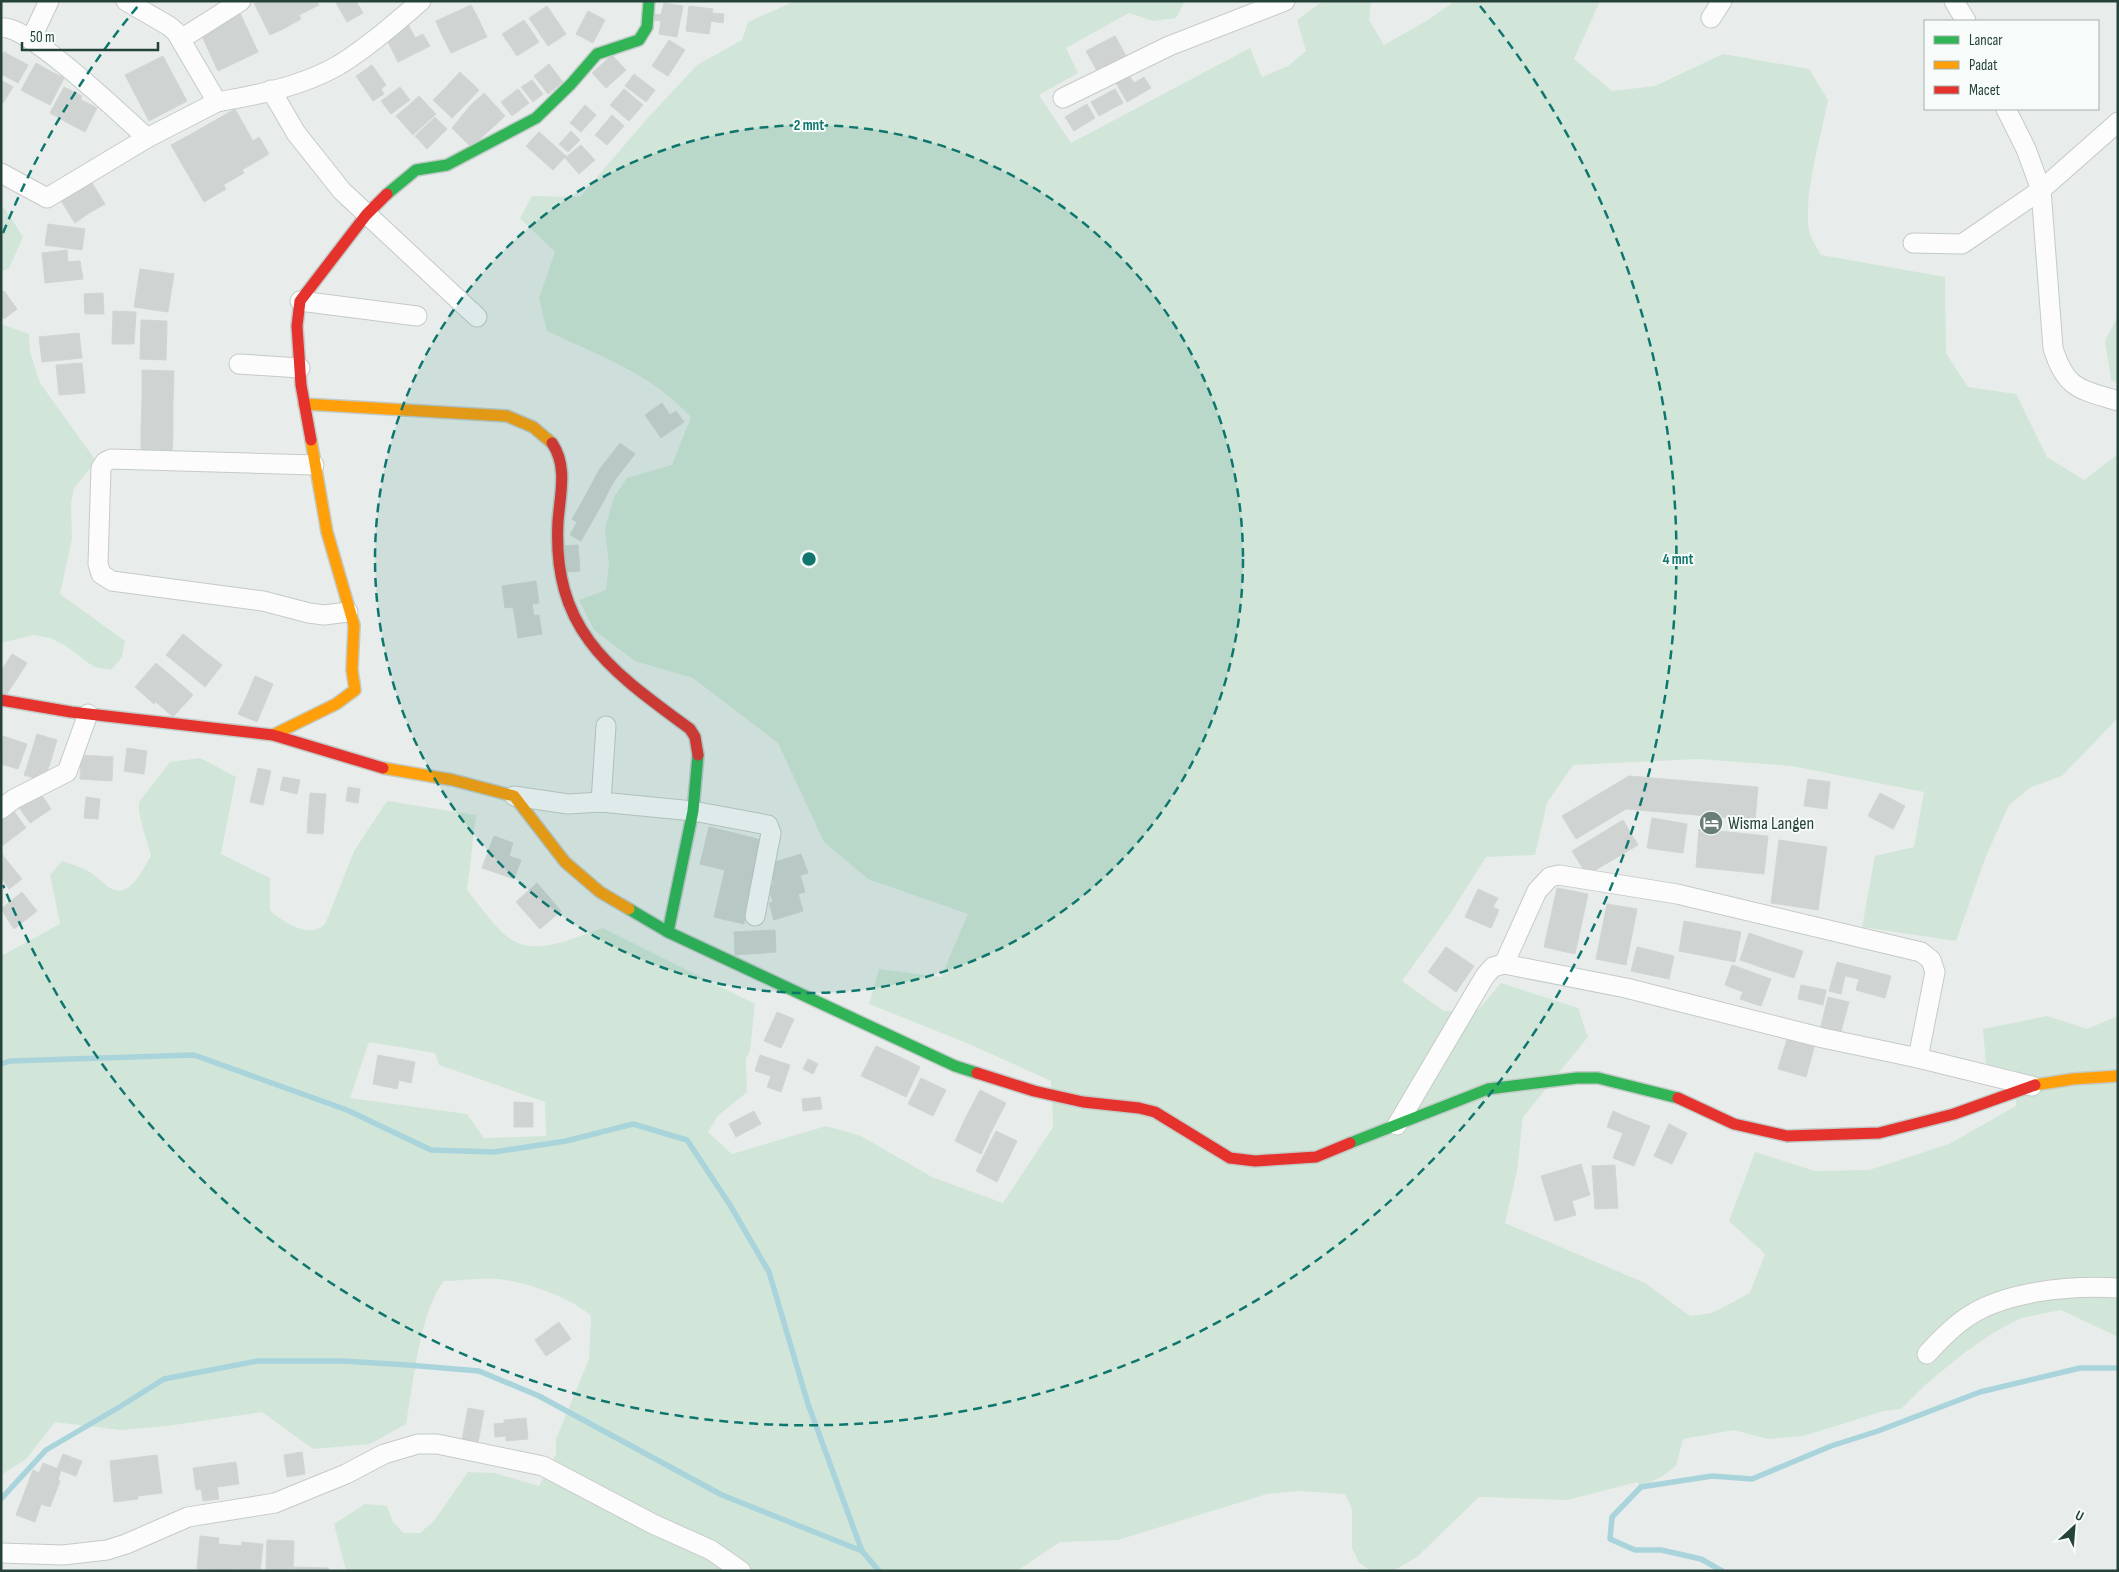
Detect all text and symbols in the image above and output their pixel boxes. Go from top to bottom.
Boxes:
scale bar [22,20,159,52]
legend [1924,20,2099,110]
text: 50 m [30,28,55,47]
text: Lancar [1969,31,2003,50]
text: Padat [1969,56,1998,75]
text: Macet [1969,81,2001,100]
text: 2 mnt [794,116,824,135]
centre of rings [800,550,818,568]
text: 4 mnt [1663,550,1694,569]
hotel icon: Wisma Langen [1698,810,1724,836]
place label: Wisma Langen [1728,813,1814,834]
north arrow [2049,1502,2099,1552]
text: U [2072,1507,2086,1525]

